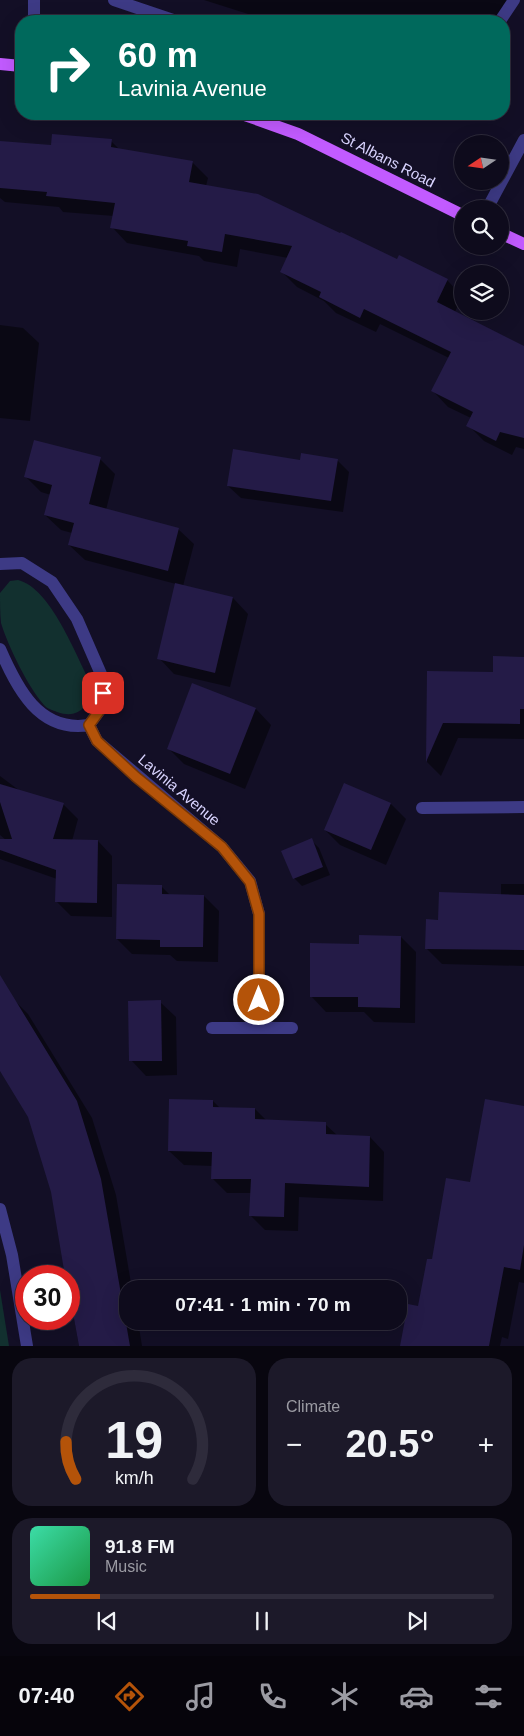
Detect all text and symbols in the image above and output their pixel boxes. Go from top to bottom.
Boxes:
icon: right [35,35,100,100]
text: 60 m [118,35,198,74]
text: Lavinia Avenue [118,76,267,101]
street label: St Albans Road [338,129,438,191]
north arrow [454,135,509,190]
map controls [454,135,509,320]
button: search [454,200,509,255]
button: layers [454,265,509,320]
pin [82,672,124,714]
icon: arrive [89,679,117,707]
street label: Lavinia Avenue [135,750,224,829]
position arrow [232,973,284,1025]
speed limit sign: 30 [15,1265,80,1330]
text: 07:41 · 1 min · 70 m [175,1294,351,1315]
text: Climate [286,1398,340,1415]
text: 19 [105,1411,163,1469]
text: 20.5° [345,1423,435,1465]
text: − [286,1429,302,1460]
text: + [478,1429,494,1460]
text: km/h [115,1468,153,1488]
text: 91.8 FM [105,1536,175,1557]
text: Music [105,1558,147,1575]
icon: previous [93,1607,121,1635]
icon: pause [248,1607,276,1635]
icon: next [403,1607,431,1635]
icon: directions [112,1679,147,1714]
icon: music [183,1679,218,1714]
icon: phone [255,1679,290,1714]
icon: climate [327,1679,362,1714]
icon: car [399,1679,434,1714]
icon: filters [471,1679,506,1714]
text: 07:40 [18,1683,75,1708]

